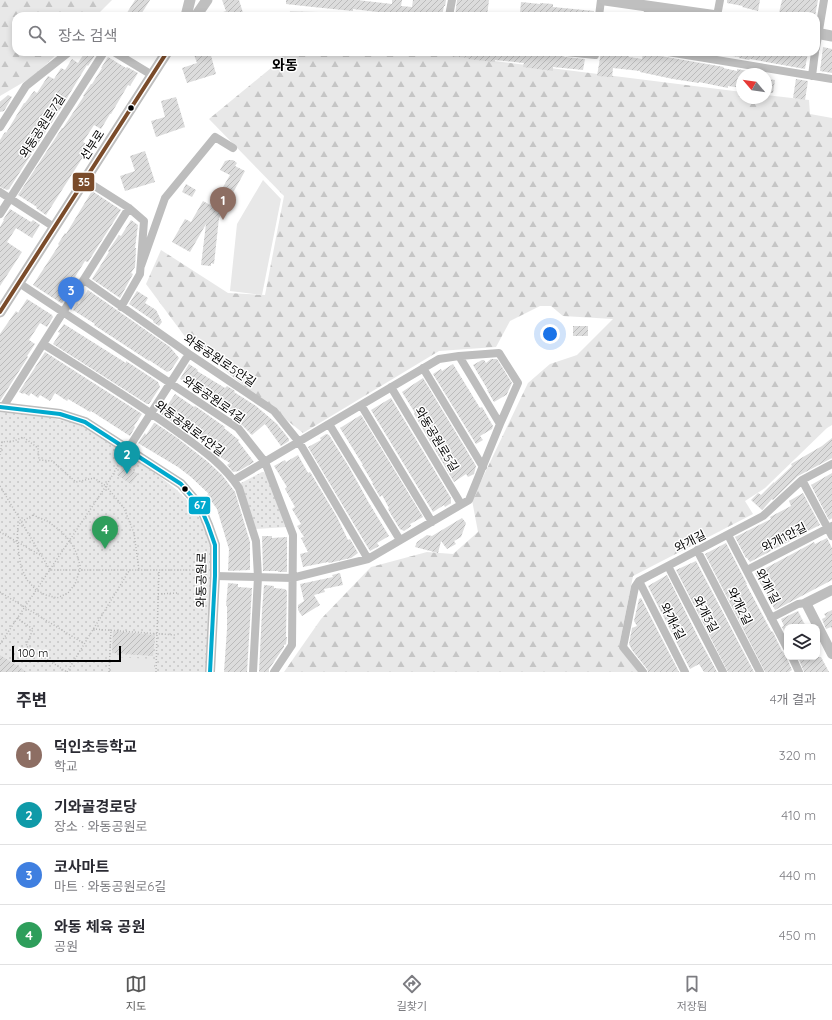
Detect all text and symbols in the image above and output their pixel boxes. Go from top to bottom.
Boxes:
search box [12,12,820,56]
icon: search [26,23,48,45]
text: 장소 검색 [58,26,117,45]
district label: 와동 [272,56,298,74]
north arrow [736,68,772,104]
street label: 와동공원로7길 [16,92,68,160]
unlabelled marker [126,103,136,113]
street label: 선부로 [77,127,107,163]
line badge: 35 [72,172,95,192]
text: 35 [78,175,90,189]
pin: 1 [210,187,236,220]
pin: 3 [58,277,84,310]
your location [540,324,560,344]
street label: 와동공원로5안길 [181,330,259,390]
street label: 와동공원로4길 [180,372,248,426]
street label: 와동공원로4안길 [152,397,228,459]
street label: 와동공원로5길 [412,404,462,474]
pin: 2 [114,441,140,474]
unlabelled marker [180,484,190,494]
line badge: 67 [188,496,211,515]
text: 67 [194,498,206,512]
pin: 4 [92,516,118,549]
street label: 와개1안길 [759,519,809,555]
street label: 와개길 [672,527,708,555]
street label: 와동공원로 [193,552,209,608]
street label: 와개1길 [753,566,783,606]
street label: 와개2길 [724,585,756,627]
street label: 와개3길 [690,593,722,635]
street label: 와개4길 [657,600,689,642]
map controls [784,624,820,660]
button: layers [784,624,820,660]
scale bar [12,644,121,663]
text: 100 m [18,646,48,660]
text: 주변 [16,689,47,710]
text: 4개 결과 [770,691,816,707]
text: 덕인초등학교 [54,737,137,756]
text: 1 [26,747,32,763]
text: 320 m [779,747,816,763]
text: 학교 [54,758,78,774]
text: 기와골경로당 [54,797,137,816]
text: 2 [25,807,33,823]
text: 410 m [781,807,816,823]
text: 장소 · 와동공원로 [54,818,147,834]
text: 코사마트 [54,857,109,876]
text: 3 [26,867,32,883]
text: 440 m [779,867,816,883]
text: 마트 · 와동공원로6길 [54,878,166,894]
text: 와동 체육 공원 [54,917,145,936]
text: 4 [25,927,33,943]
text: 450 m [779,927,816,943]
text: 공원 [54,938,78,954]
tab: 지도 [125,973,147,1013]
tab: 길찾기 [397,973,427,1013]
tab: 저장됨 [677,973,707,1013]

